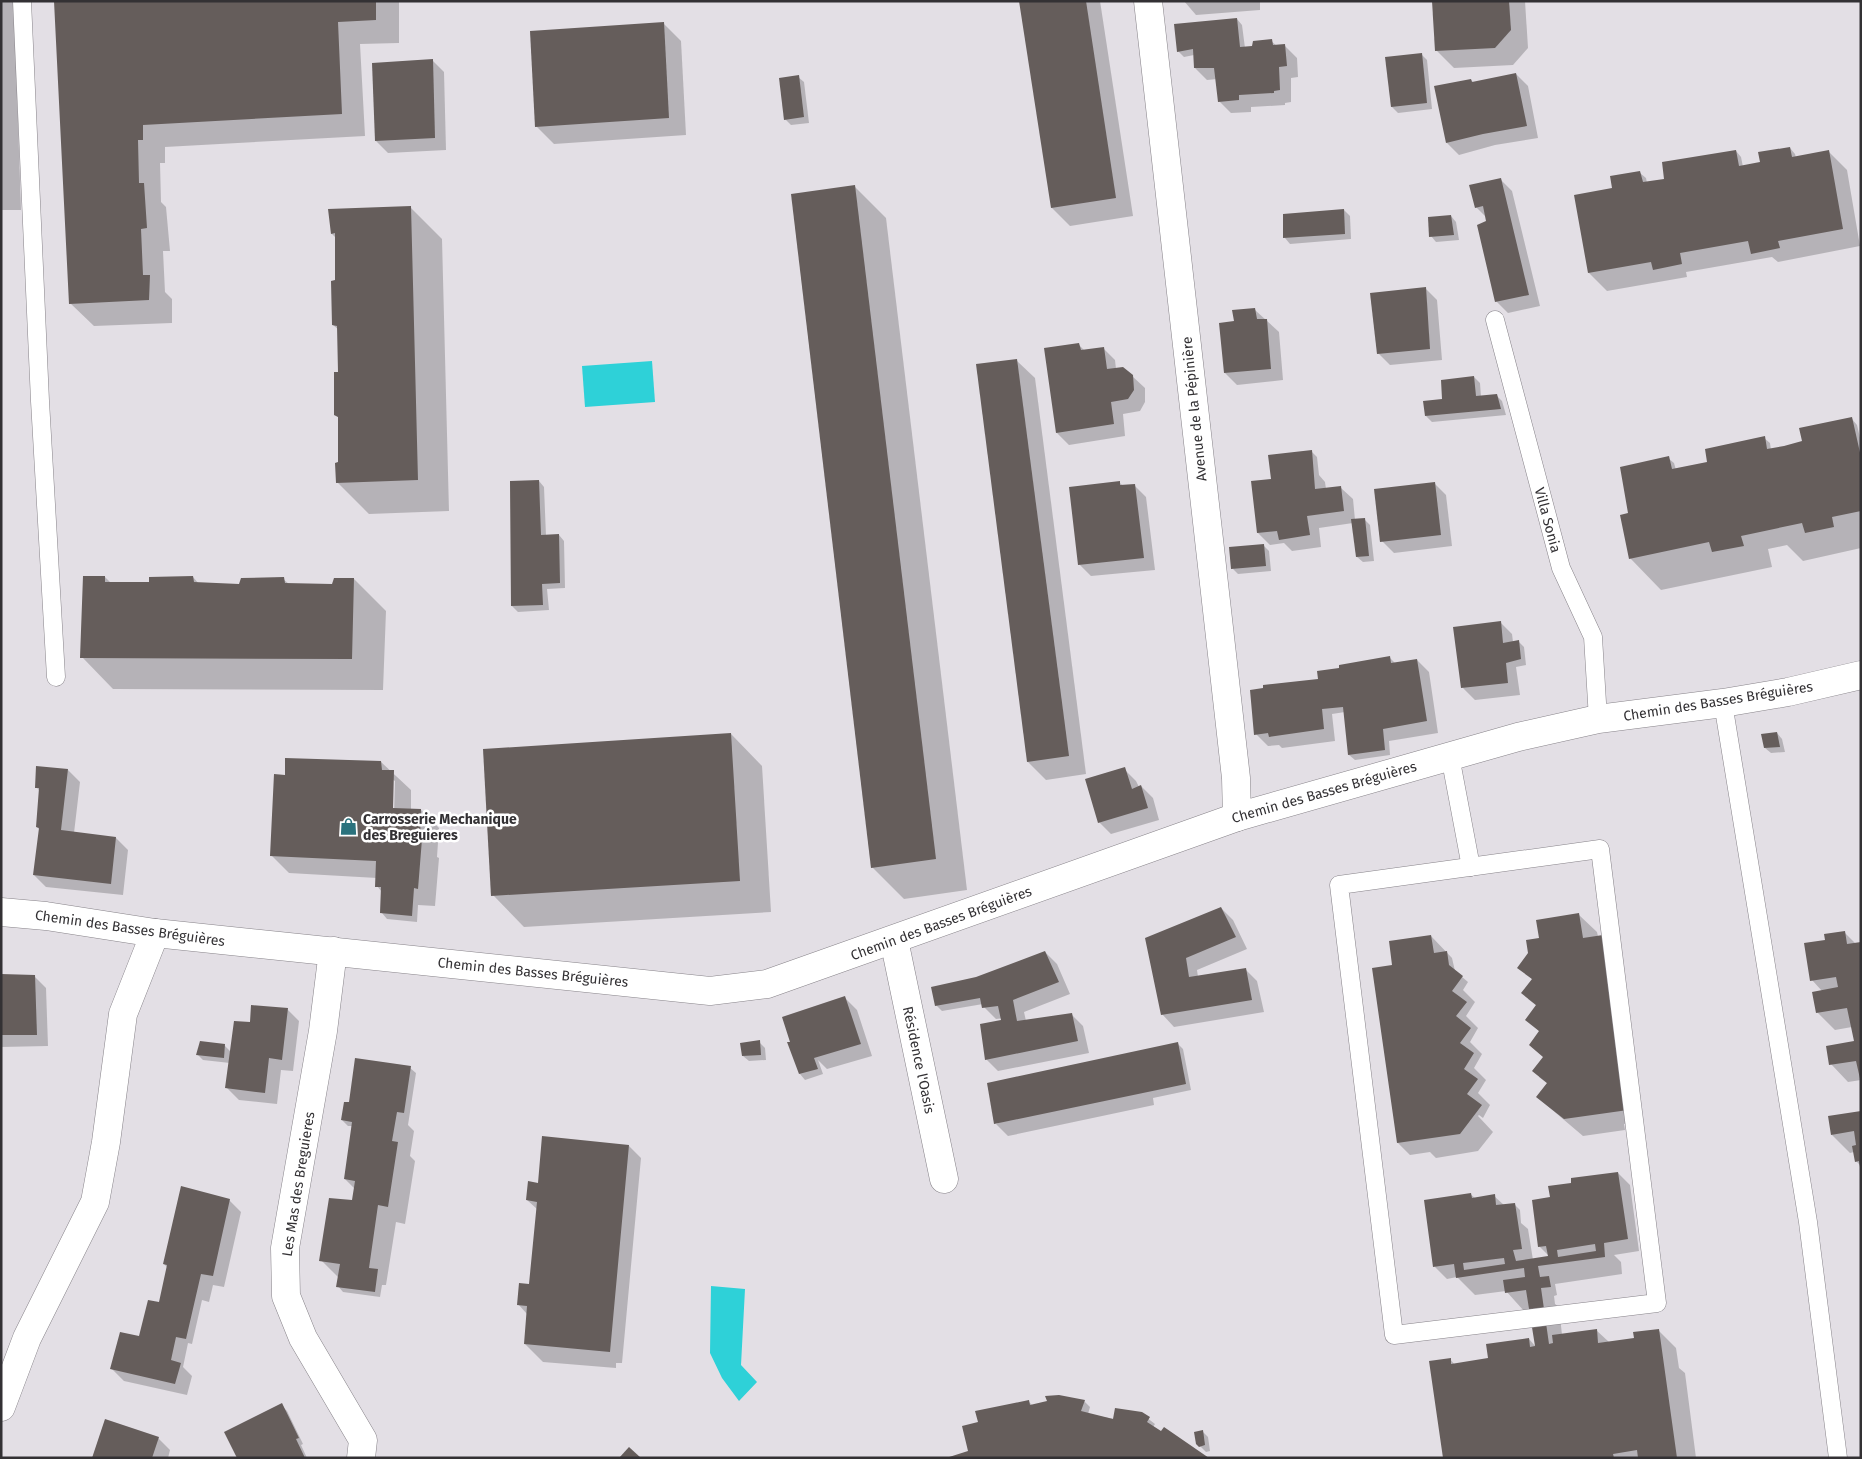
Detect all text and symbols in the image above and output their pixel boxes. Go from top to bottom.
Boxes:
street label: Avenue de la Pépinière [1178,336,1211,482]
street label: Villa Sonia [1531,486,1564,555]
street label: Chemin des Basses Bréguières [1622,678,1814,725]
street label: Chemin des Basses Bréguières [1230,758,1419,827]
place label: Carrosserie Mechanique des Breguieres [363,811,517,844]
shop icon: Carrosserie Mechanique des Breguieres [339,817,359,837]
street label: Chemin des Basses Bréguières [848,883,1035,964]
street label: Chemin des Basses Bréguières [34,907,226,950]
street label: Chemin des Basses Bréguières [437,954,630,991]
street label: Résidence l'Oasis [899,1005,938,1116]
street label: Les Mas des Breguieres [279,1110,318,1258]

